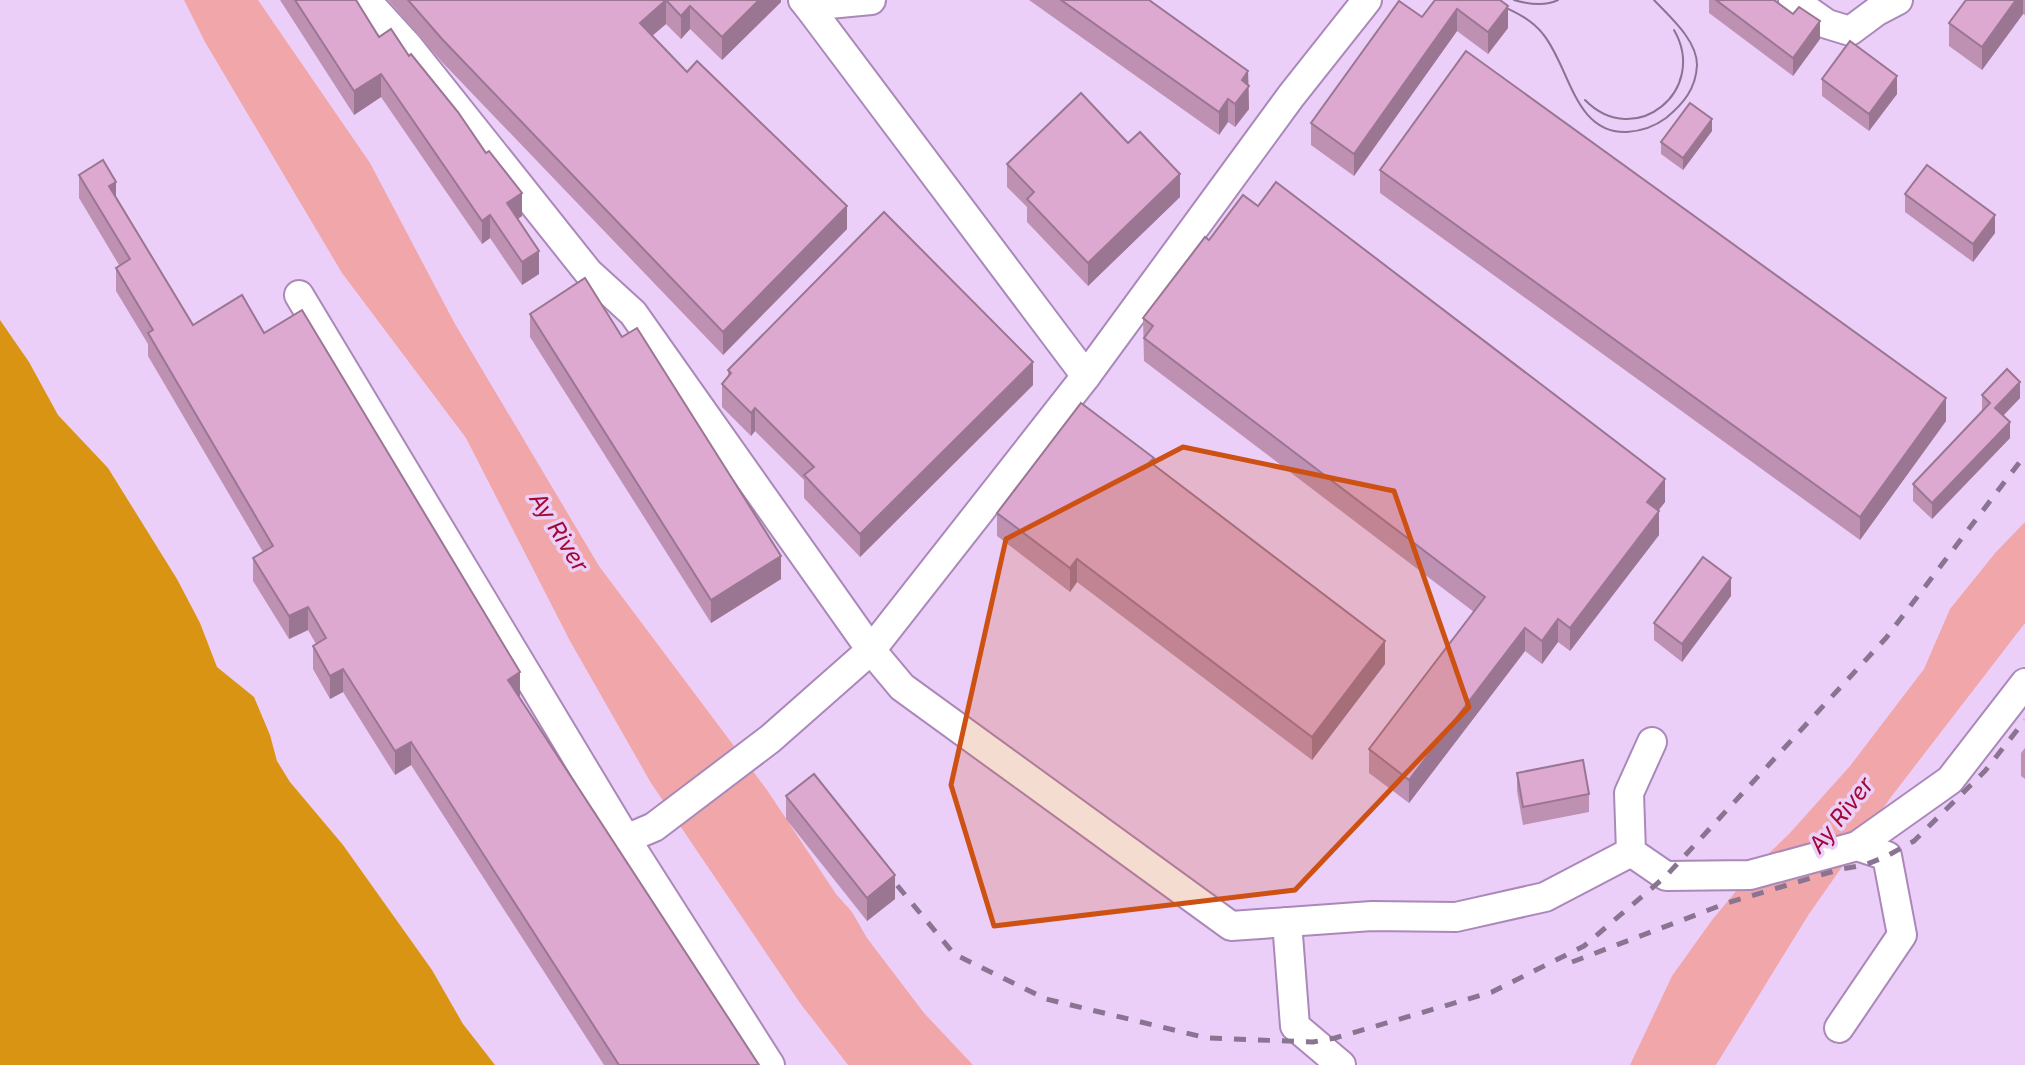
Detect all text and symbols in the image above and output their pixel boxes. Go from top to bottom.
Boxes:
water label: Ay River [523,486,595,578]
water label: Ay River [1802,770,1880,859]

